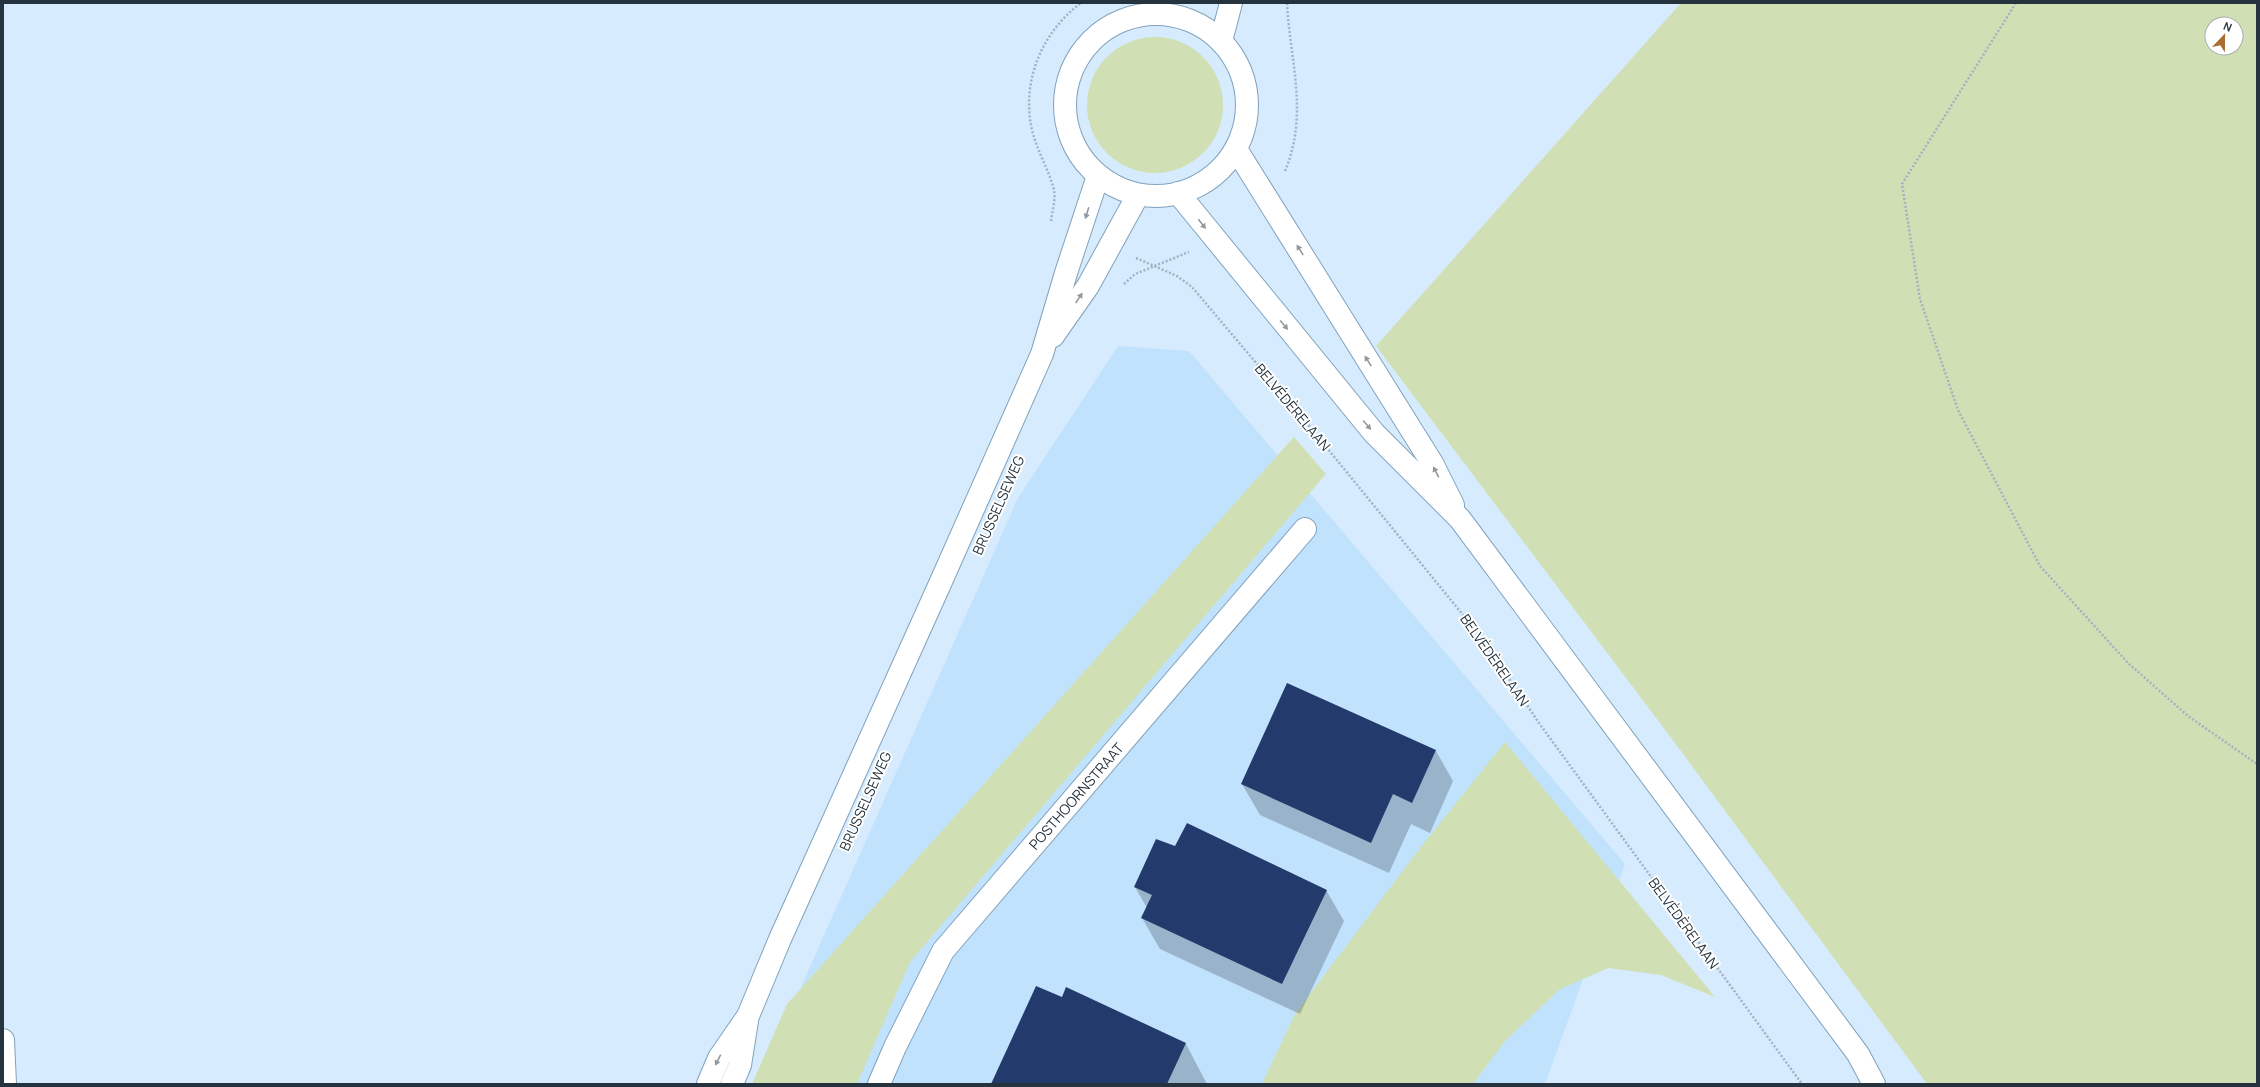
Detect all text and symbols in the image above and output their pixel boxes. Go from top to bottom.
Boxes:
north arrow [2204,16,2244,56]
text: N [2221,18,2234,35]
one-way arrow [1083,207,1089,219]
one-way arrow [1198,219,1206,230]
one-way arrow [1296,245,1304,255]
one-way arrow [1075,293,1083,303]
one-way arrow [1280,319,1289,330]
one-way arrow [1365,355,1372,367]
street label: BELVÉDÈRELAAN [1251,359,1335,455]
one-way arrow [1363,420,1372,430]
street label: BRUSSELSEWEG [968,452,1028,558]
one-way arrow [1433,466,1439,477]
street label: BELVÉDÈRELAAN [1456,610,1534,710]
street label: POSTHOORNSTRAAT [1024,738,1128,853]
street label: BRUSSELSEWEG [835,748,895,854]
street label: BELVÉDÈRELAAN [1645,874,1723,972]
one-way arrow [715,1054,722,1066]

